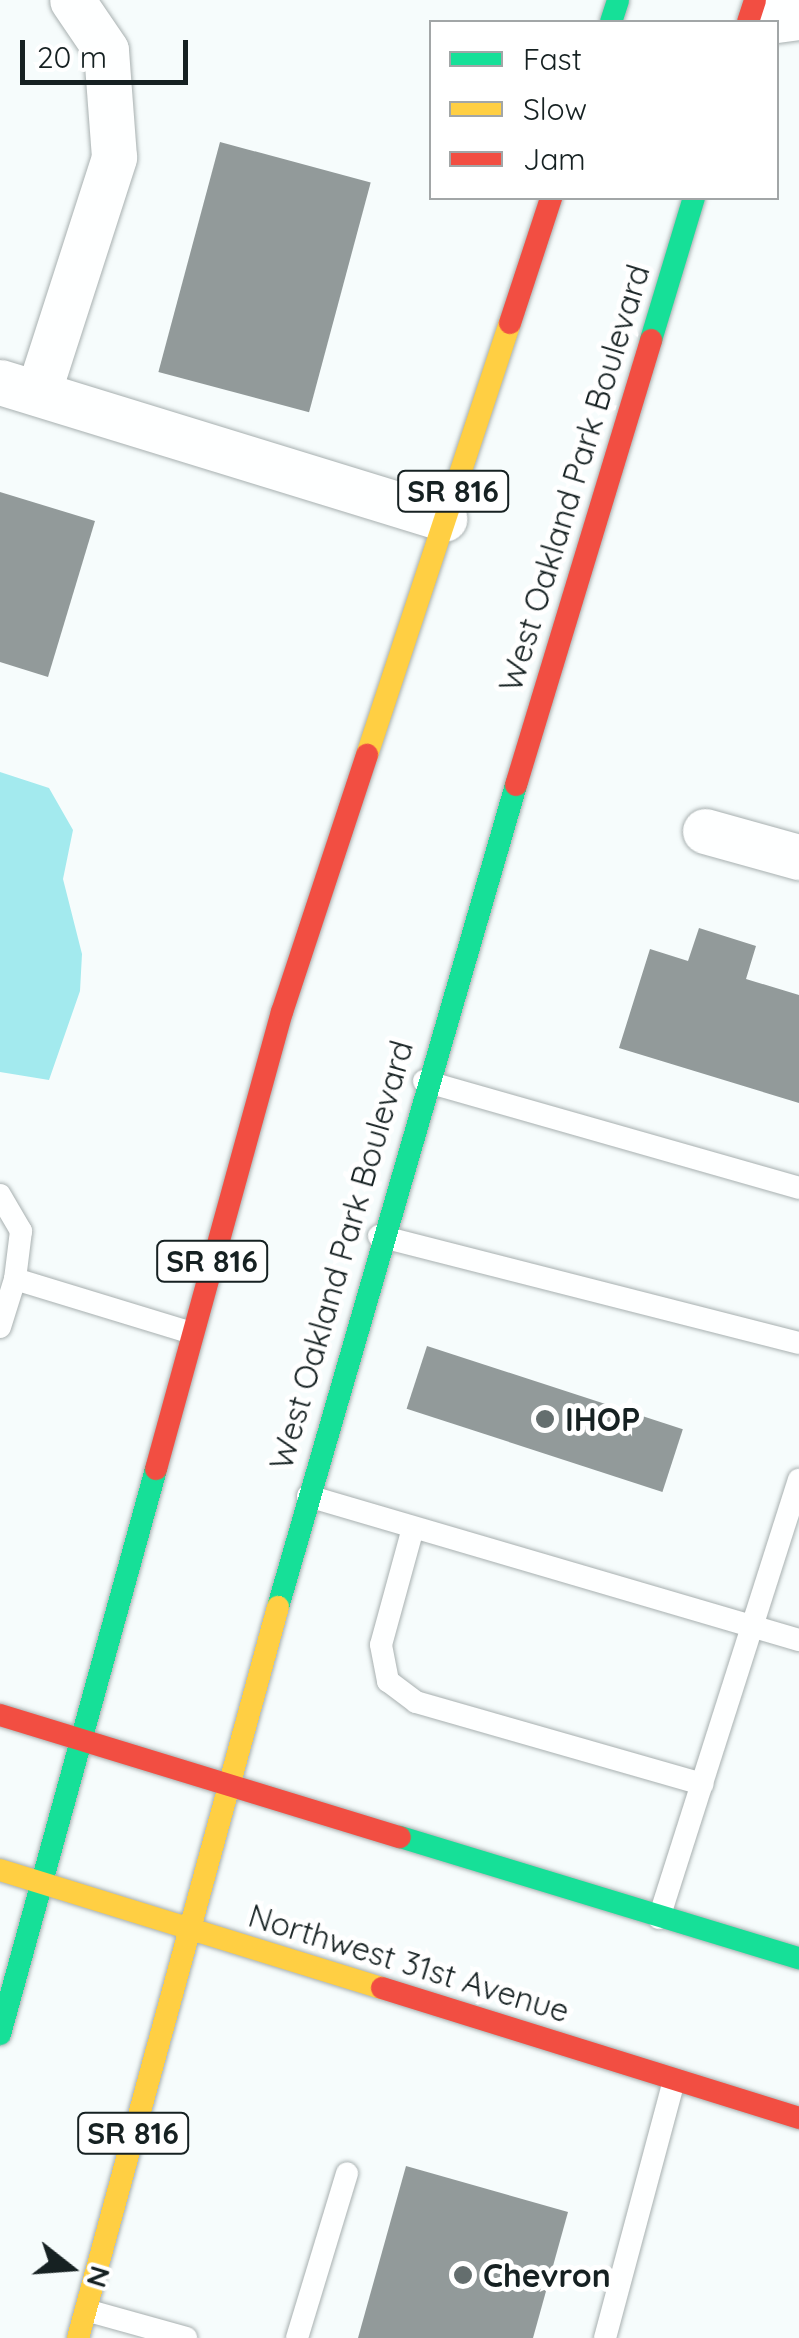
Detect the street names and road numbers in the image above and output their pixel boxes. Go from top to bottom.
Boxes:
street label: West Oakland Park Boulevard [491,260,657,696]
road number: SR 816 [396,466,510,516]
street label: West Oakland Park Boulevard [261,1036,421,1474]
road number: SR 816 [154,1236,270,1286]
street label: Northwest 31st Avenue [244,1896,574,2030]
road number: SR 816 [76,2108,190,2158]

